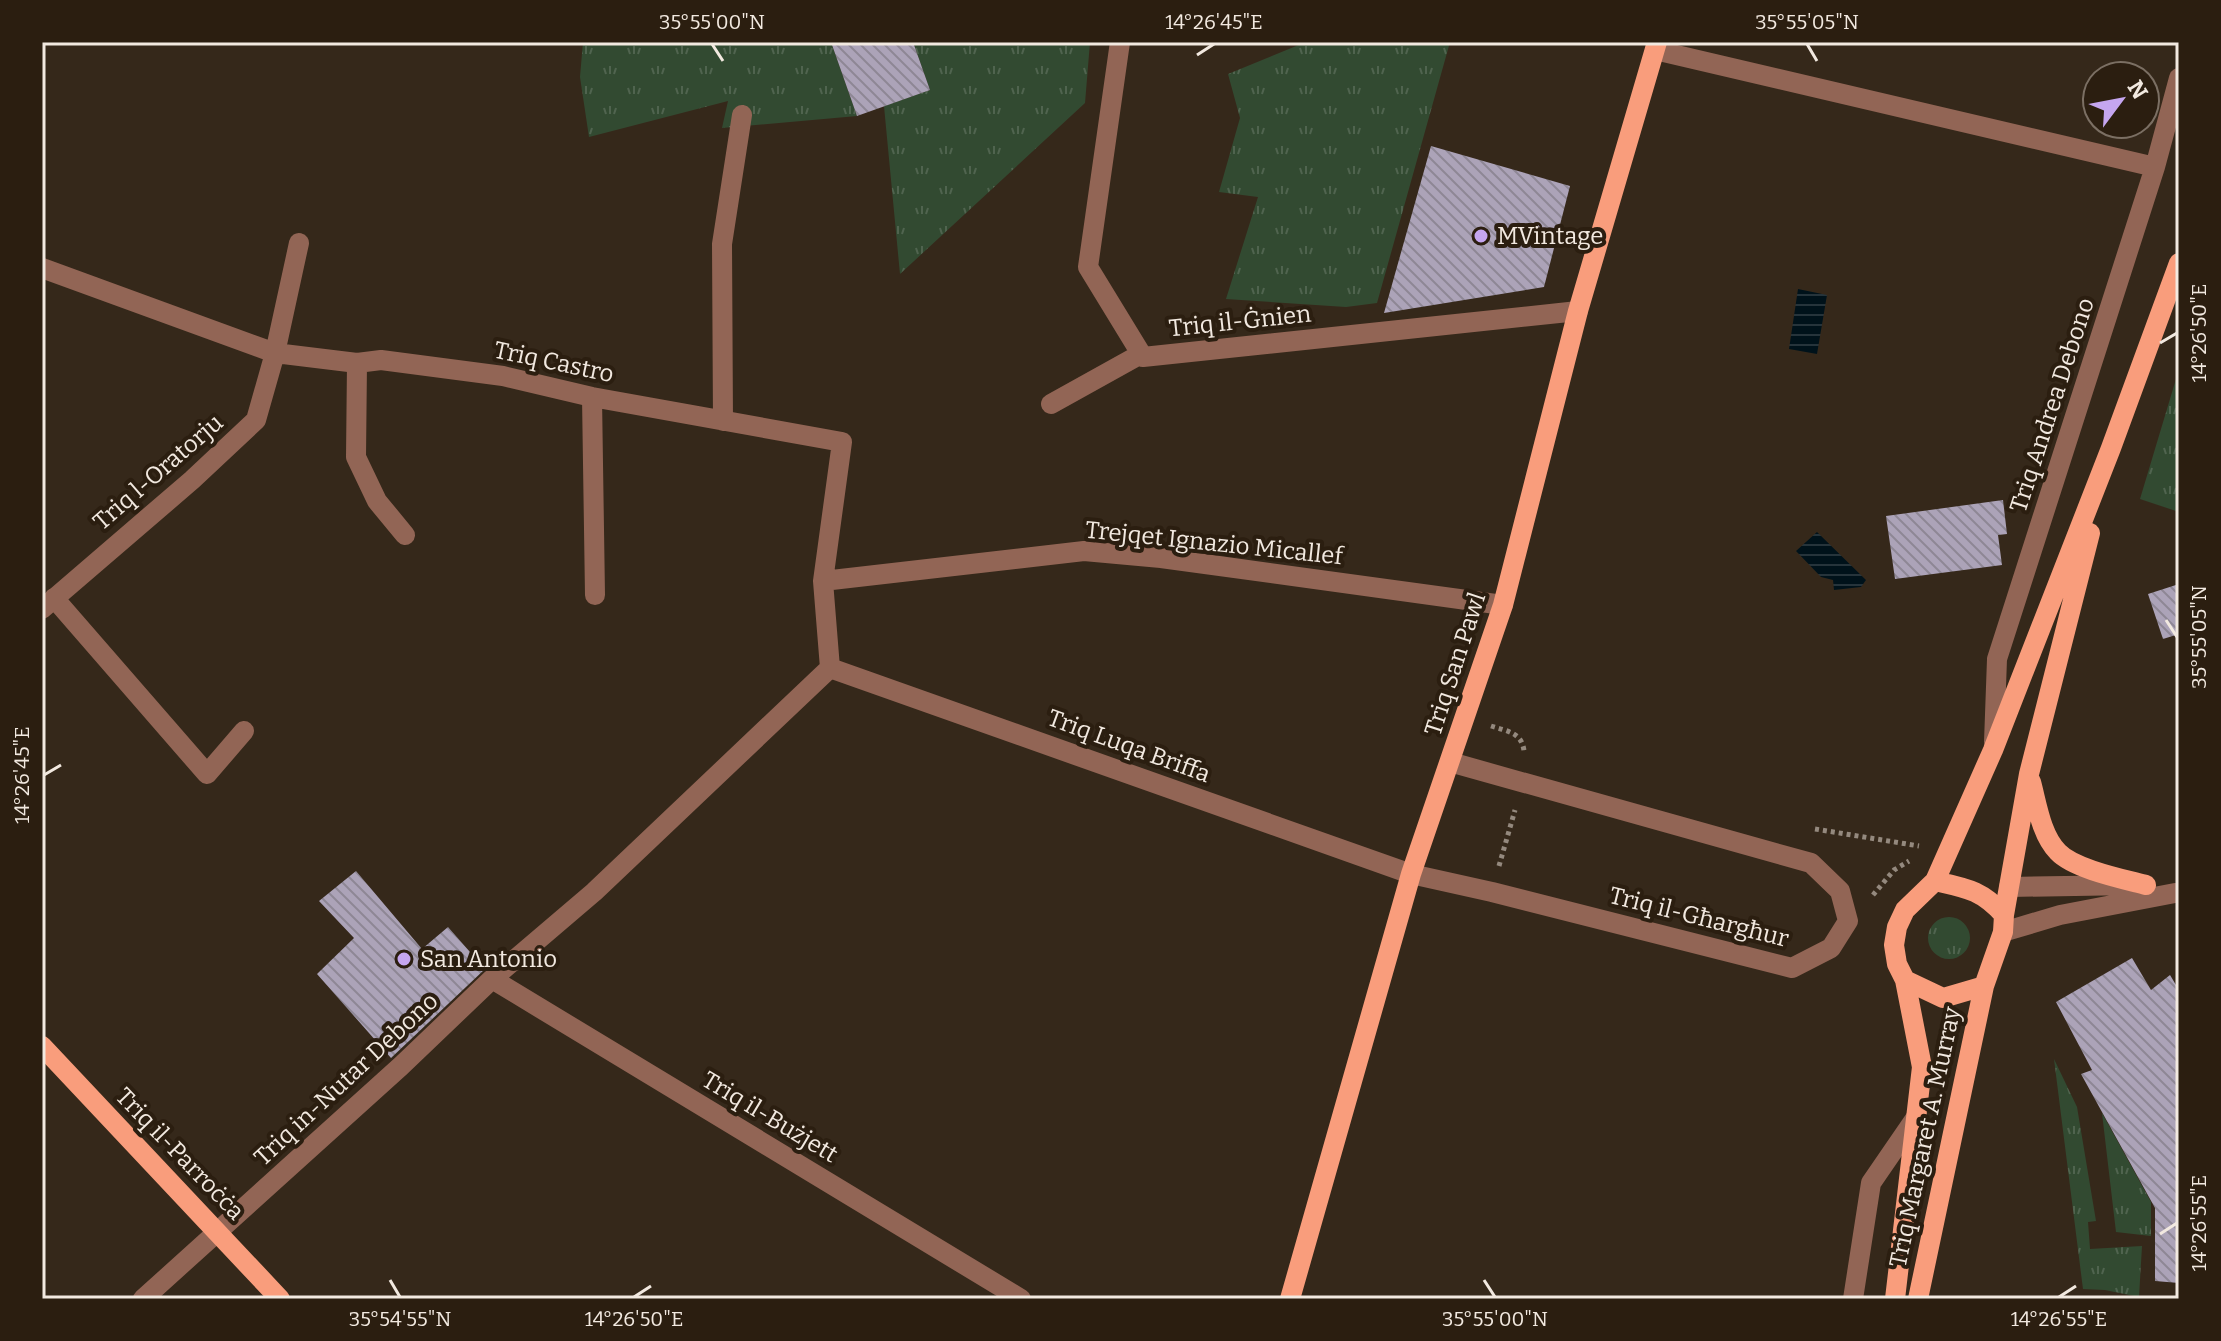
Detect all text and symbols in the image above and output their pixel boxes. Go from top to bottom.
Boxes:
text: 35°55'00"N [659,10,765,34]
text: 14°26'45"E [1165,10,1263,34]
text: 35°55'05"N [1755,10,1859,34]
north arrow [2081,60,2161,140]
text: N [2122,75,2153,104]
place label: MVintage [1497,222,1603,250]
marker: MVintage [1472,227,1490,245]
text: 14°26'50"E [2187,284,2211,382]
street label: Triq Andrea Debono [2004,294,2100,516]
street label: Triq il-Ġnien [1167,300,1313,342]
street label: Triq Castro [492,336,616,388]
street label: Triq l-Oratorju [88,408,228,536]
street label: Trejqet Ignazio Micallef [1084,516,1346,571]
text: 35°55'05"N [2187,585,2211,689]
street label: Triq San Pawl [1419,589,1491,739]
street label: Triq Luqa Briffa [1044,704,1214,788]
text: 14°26'45"E [10,726,34,824]
street label: Triq il-Għargħur [1606,881,1792,953]
place label: San Antonio [420,945,557,973]
marker: San Antonio [395,950,413,968]
street label: Triq in-Nutar Debono [248,987,444,1171]
street label: Triq Margaret A. Murray [1884,1004,1966,1270]
street label: Triq il-Bużjett [697,1066,843,1169]
street label: Triq il-Parroċċa [110,1082,250,1226]
text: 14°26'55"E [2187,1175,2211,1271]
text: 35°54'55"N [349,1307,451,1331]
text: 14°26'50"E [585,1307,683,1331]
text: 35°55'00"N [1442,1307,1548,1331]
text: 14°26'55"E [2011,1307,2107,1331]

